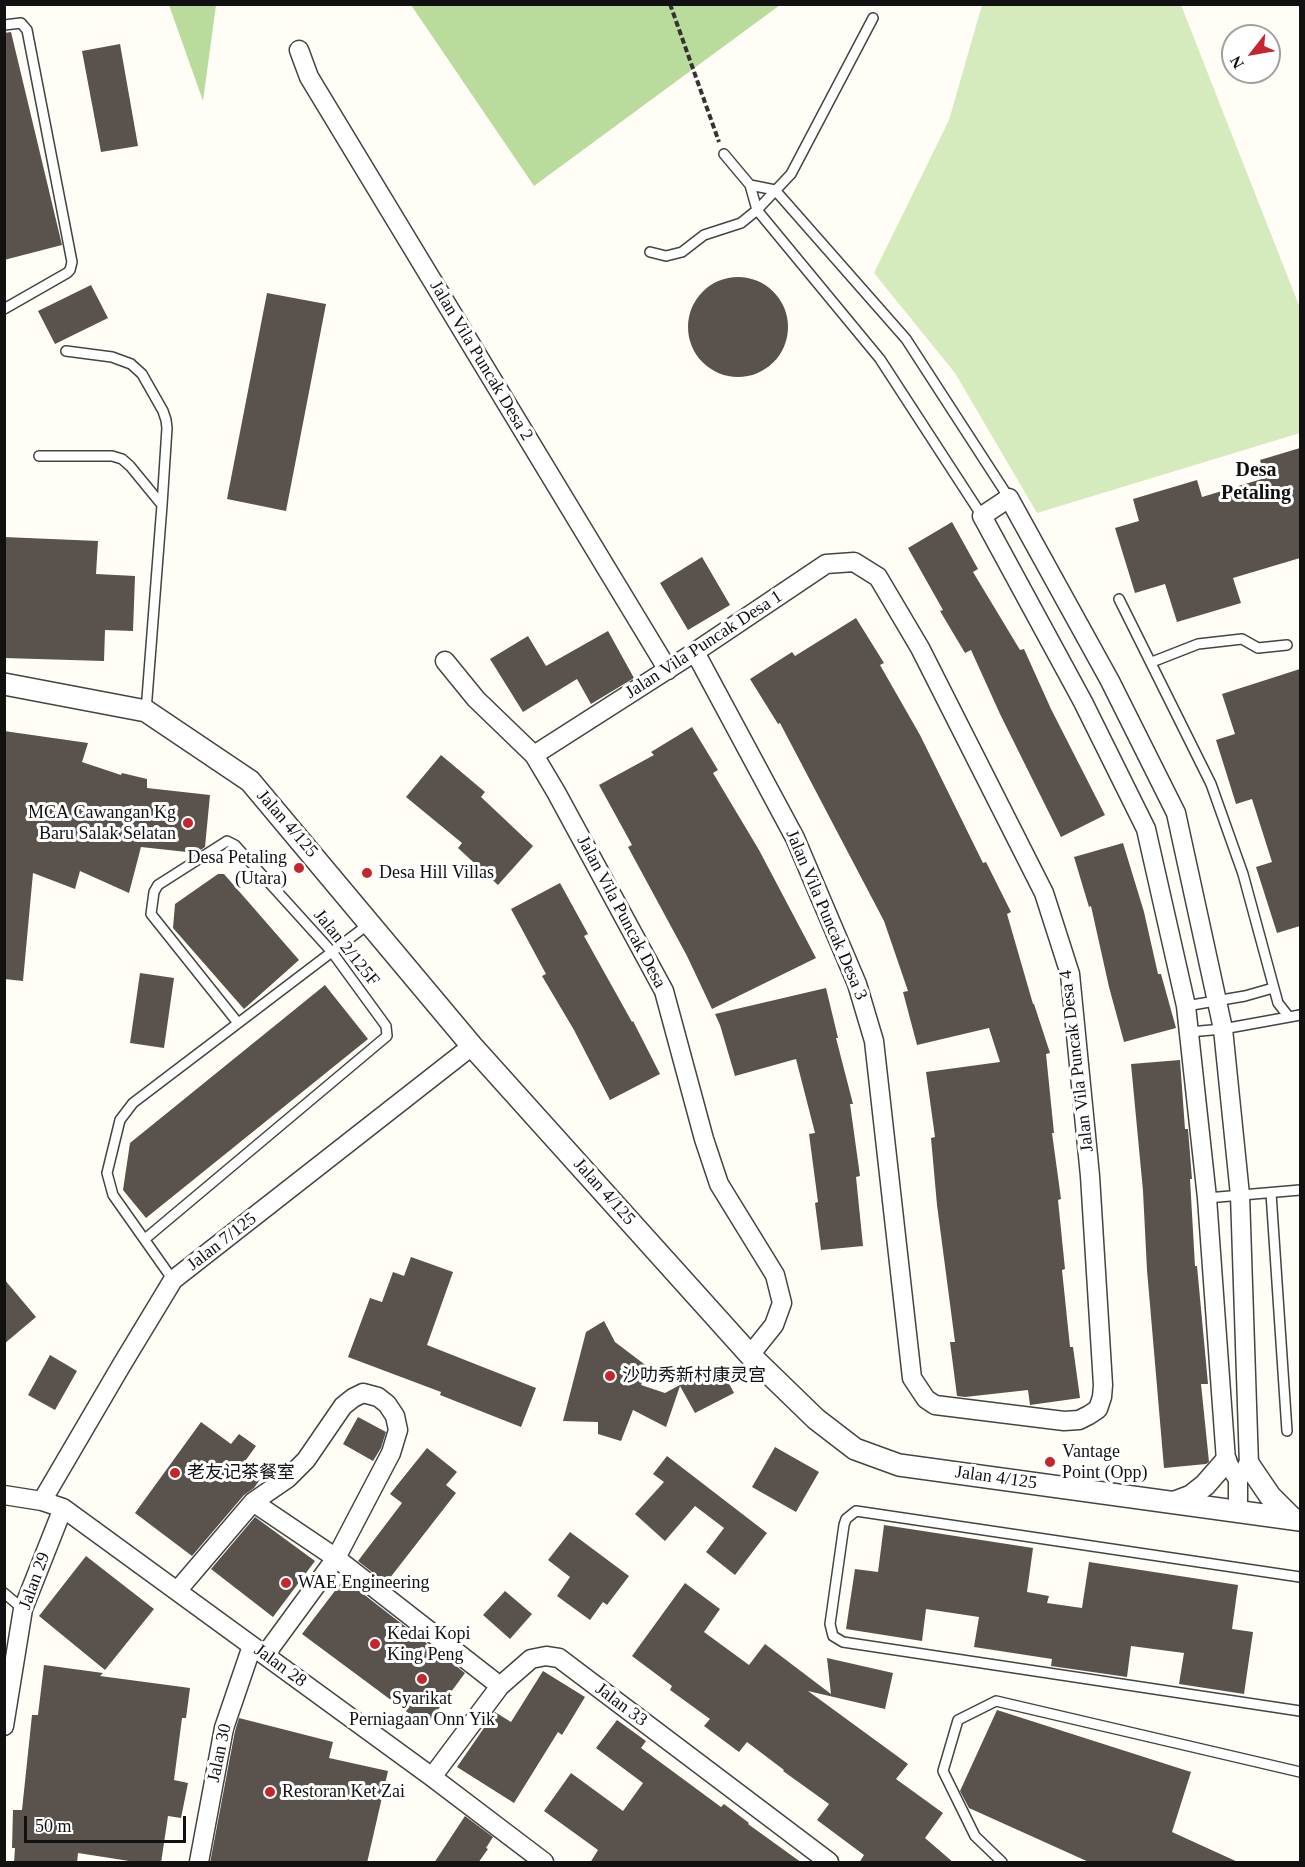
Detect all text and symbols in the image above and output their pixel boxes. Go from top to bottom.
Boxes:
north arrow [1221,24,1281,84]
text: N [1227,53,1247,72]
street label: Jalan Vila Puncak Desa 2 [425,277,537,445]
district label: Desa Petaling [1221,459,1291,506]
street label: Jalan Vila Puncak Desa 1 [621,586,787,704]
street label: Jalan 4/125 [252,786,322,862]
place label: MCA Cawangan Kg Baru Salak Selatan [28,802,176,844]
marker: MCA Cawangan Kg Baru Salak Selatan [181,816,195,830]
street label: Jalan Vila Puncak Desa 3 [780,827,872,1003]
street label: Jalan Vila Puncak Desa [572,832,670,992]
place label: Desa Petaling (Utara) [188,847,287,890]
marker: Desa Petaling (Utara) [292,861,306,875]
place label: Desa Hill Villas [379,862,494,884]
marker: Desa Hill Villas [360,866,374,880]
street label: Jalan 2/125F [309,905,383,991]
street label: Jalan Vila Puncak Desa 4 [1055,969,1099,1153]
street label: Jalan 4/125 [568,1154,640,1230]
street label: Jalan 7/125 [183,1208,261,1276]
place label: 沙叻秀新村康灵宫 [622,1365,766,1387]
marker: 沙叻秀新村康灵宫 [603,1369,617,1383]
place label: Vantage Point (Opp) [1062,1441,1148,1484]
marker: Vantage Point (Opp) [1043,1455,1057,1469]
place label: 老友记茶餐室 [187,1462,295,1484]
street label: Jalan 4/125 [954,1462,1038,1494]
marker: 老友记茶餐室 [168,1466,182,1480]
street label: Jalan 29 [15,1549,55,1613]
place label: WAE Engineering [298,1572,429,1594]
marker: WAE Engineering [279,1576,293,1590]
place label: Kedai Kopi King Peng [387,1623,470,1666]
marker: Kedai Kopi King Peng [368,1637,382,1651]
street label: Jalan 28 [250,1640,310,1692]
marker: Syarikat Perniagaan Onn Yik [415,1672,429,1686]
street label: Jalan 33 [591,1678,651,1732]
place label: Syarikat Perniagaan Onn Yik [349,1688,495,1730]
street label: Jalan 30 [203,1722,237,1784]
place label: Restoran Ket Zai [282,1781,405,1803]
marker: Restoran Ket Zai [263,1785,277,1799]
scale bar [27,1804,189,1842]
text: 50 m [35,1816,72,1836]

